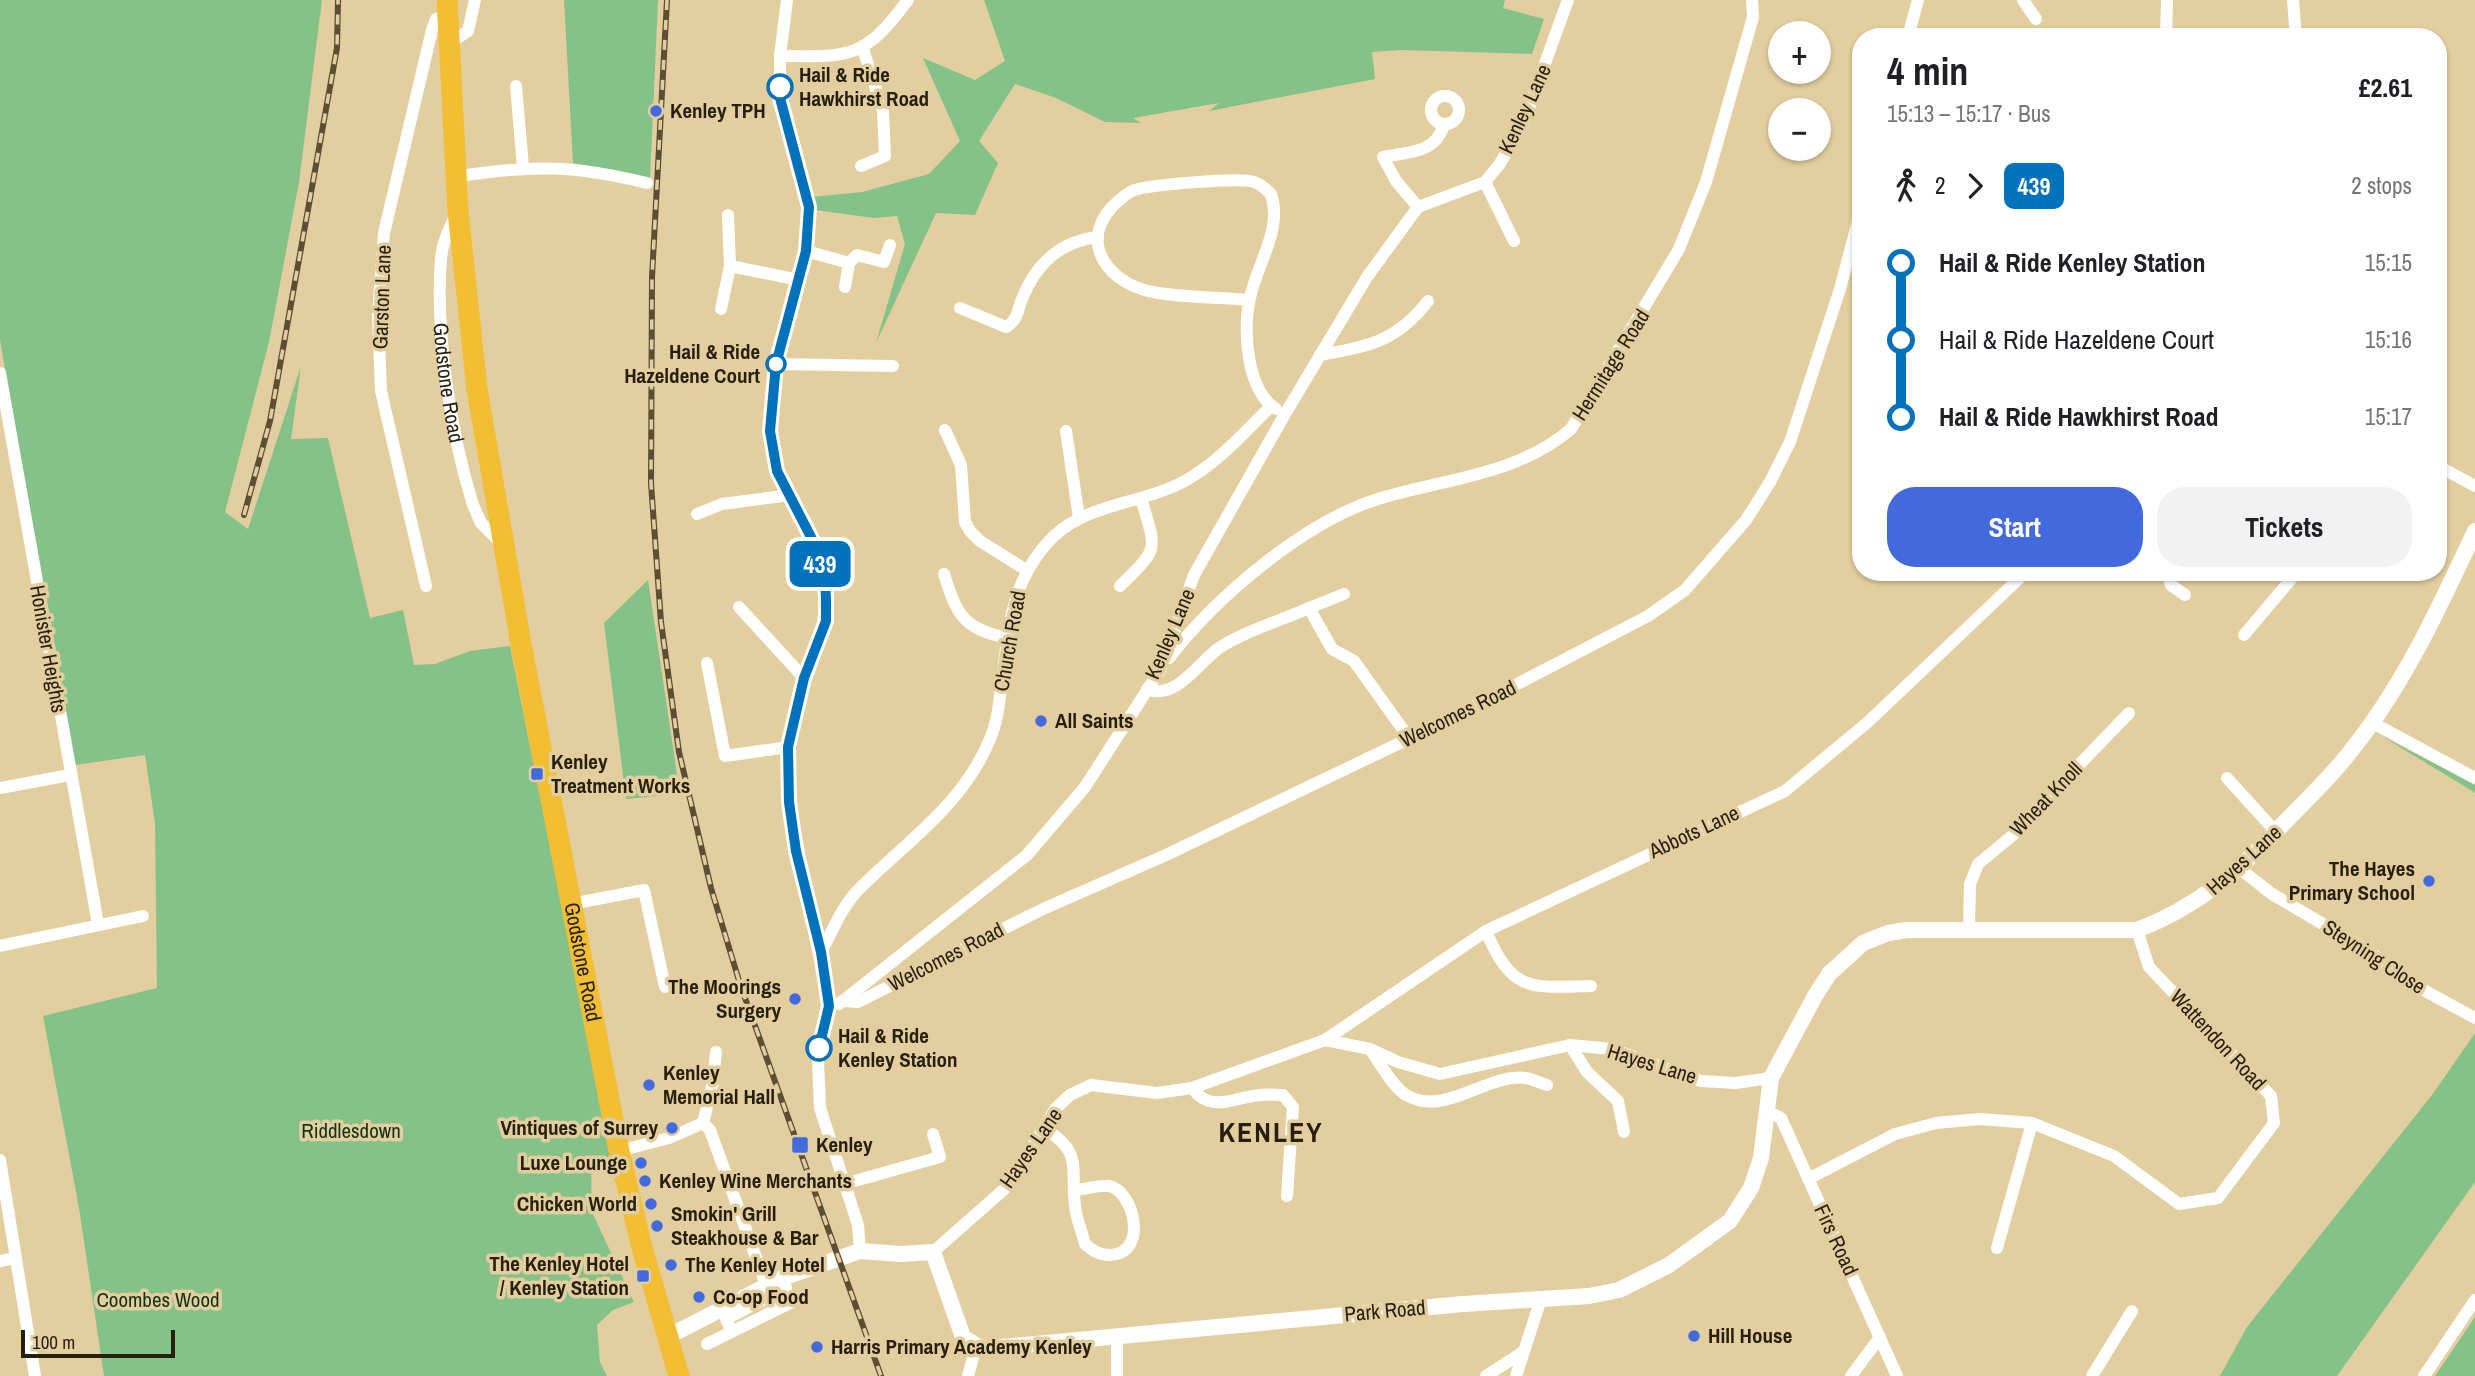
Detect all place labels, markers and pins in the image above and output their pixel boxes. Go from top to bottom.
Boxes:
place label: Hail & Ride Hawkhirst Road [799,60,929,113]
marker: Hail & Ride Hawkhirst Road [767,74,793,100]
place label: Kenley TPH [670,96,766,125]
marker: Kenley TPH [648,103,664,119]
place label: Hail & Ride Hazeldene Court [624,337,760,390]
marker: Hail & Ride Hazeldene Court [766,354,786,374]
place label: All Saints [1055,706,1133,735]
marker: All Saints [1033,713,1049,729]
place label: Kenley Treatment Works [551,747,690,800]
marker: Kenley Treatment Works [529,766,545,782]
place label: The Hayes Primary School [2289,854,2415,907]
marker: The Hayes Primary School [2421,873,2437,889]
place label: The Moorings Surgery [668,972,781,1025]
marker: The Moorings Surgery [787,991,803,1007]
place label: Hail & Ride Kenley Station [838,1021,958,1074]
marker: Hail & Ride Kenley Station [806,1035,832,1061]
place label: Kenley Memorial Hall [663,1058,775,1111]
marker: Kenley Memorial Hall [641,1077,657,1093]
place label: Vintiques of Surrey [500,1113,658,1142]
marker: Vintiques of Surrey [664,1120,680,1136]
place label: Kenley [816,1130,873,1159]
marker: Kenley [790,1135,810,1155]
place label: Luxe Lounge [520,1148,627,1177]
marker: Luxe Lounge [633,1155,649,1171]
place label: Kenley Wine Merchants [659,1166,852,1195]
marker: Kenley Wine Merchants [637,1173,653,1189]
place label: Chicken World [517,1189,637,1218]
marker: Chicken World [643,1196,659,1212]
place label: Smokin' Grill Steakhouse & Bar [671,1199,819,1252]
marker: Smokin' Grill Steakhouse & Bar [649,1218,665,1234]
place label: The Kenley Hotel / Kenley Station [489,1249,629,1302]
place label: The Kenley Hotel [685,1250,825,1279]
marker: The Kenley Hotel [663,1257,679,1273]
marker: The Kenley Hotel / Kenley Station [635,1268,651,1284]
place label: Co-op Food [713,1282,809,1311]
marker: Co-op Food [691,1289,707,1305]
place label: Hill House [1708,1321,1792,1350]
marker: Hill House [1686,1328,1702,1344]
place label: Harris Primary Academy Kenley [831,1332,1092,1361]
marker: Harris Primary Academy Kenley [809,1339,825,1355]

